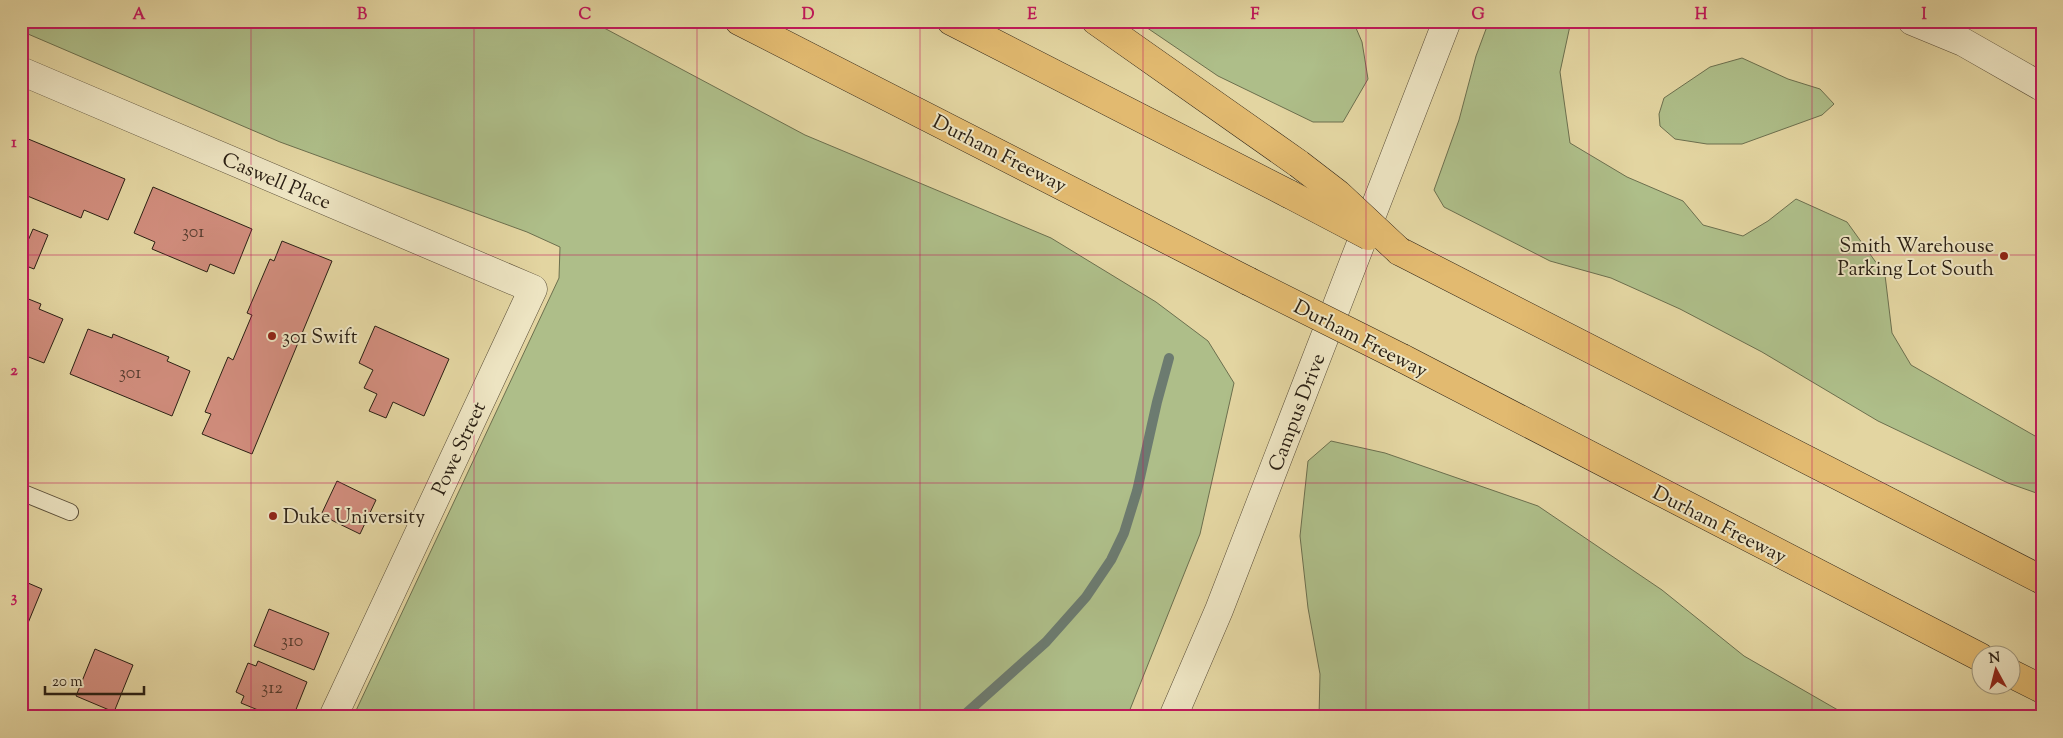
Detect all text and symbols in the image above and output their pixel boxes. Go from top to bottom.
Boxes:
text: A [133,4,146,27]
text: B [357,4,367,27]
text: C [579,4,592,27]
text: D [802,4,815,27]
text: E [1027,4,1037,27]
text: F [1251,4,1260,27]
text: G [1471,4,1485,27]
text: H [1695,4,1708,27]
text: I [1921,4,1927,27]
street label: Durham Freeway [927,109,1071,202]
text: 1 [11,132,17,155]
street label: Caswell Place [217,146,335,218]
house number: 301 [182,220,204,246]
place label: Smith Warehouse Parking Lot South [1837,233,1994,285]
marker: Smith Warehouse Parking Lot South [1998,250,2010,262]
street label: Durham Freeway [1288,294,1432,387]
place label: 301 Swift [282,324,358,353]
marker: 301 Swift [266,330,278,342]
street label: Campus Drive [1263,350,1334,476]
text: 2 [10,360,18,383]
house number: 301 [119,361,141,387]
street label: Powe Street [426,397,495,501]
street label: Durham Freeway [1647,480,1791,573]
place label: Duke University [283,504,425,533]
marker: Duke University [267,510,279,522]
text: 3 [11,587,18,610]
house number: 310 [281,629,303,655]
north arrow [1970,646,2020,696]
text: N [1988,648,2001,670]
scale bar [45,663,144,695]
text: 20 m [52,672,83,693]
house number: 312 [261,676,283,702]

